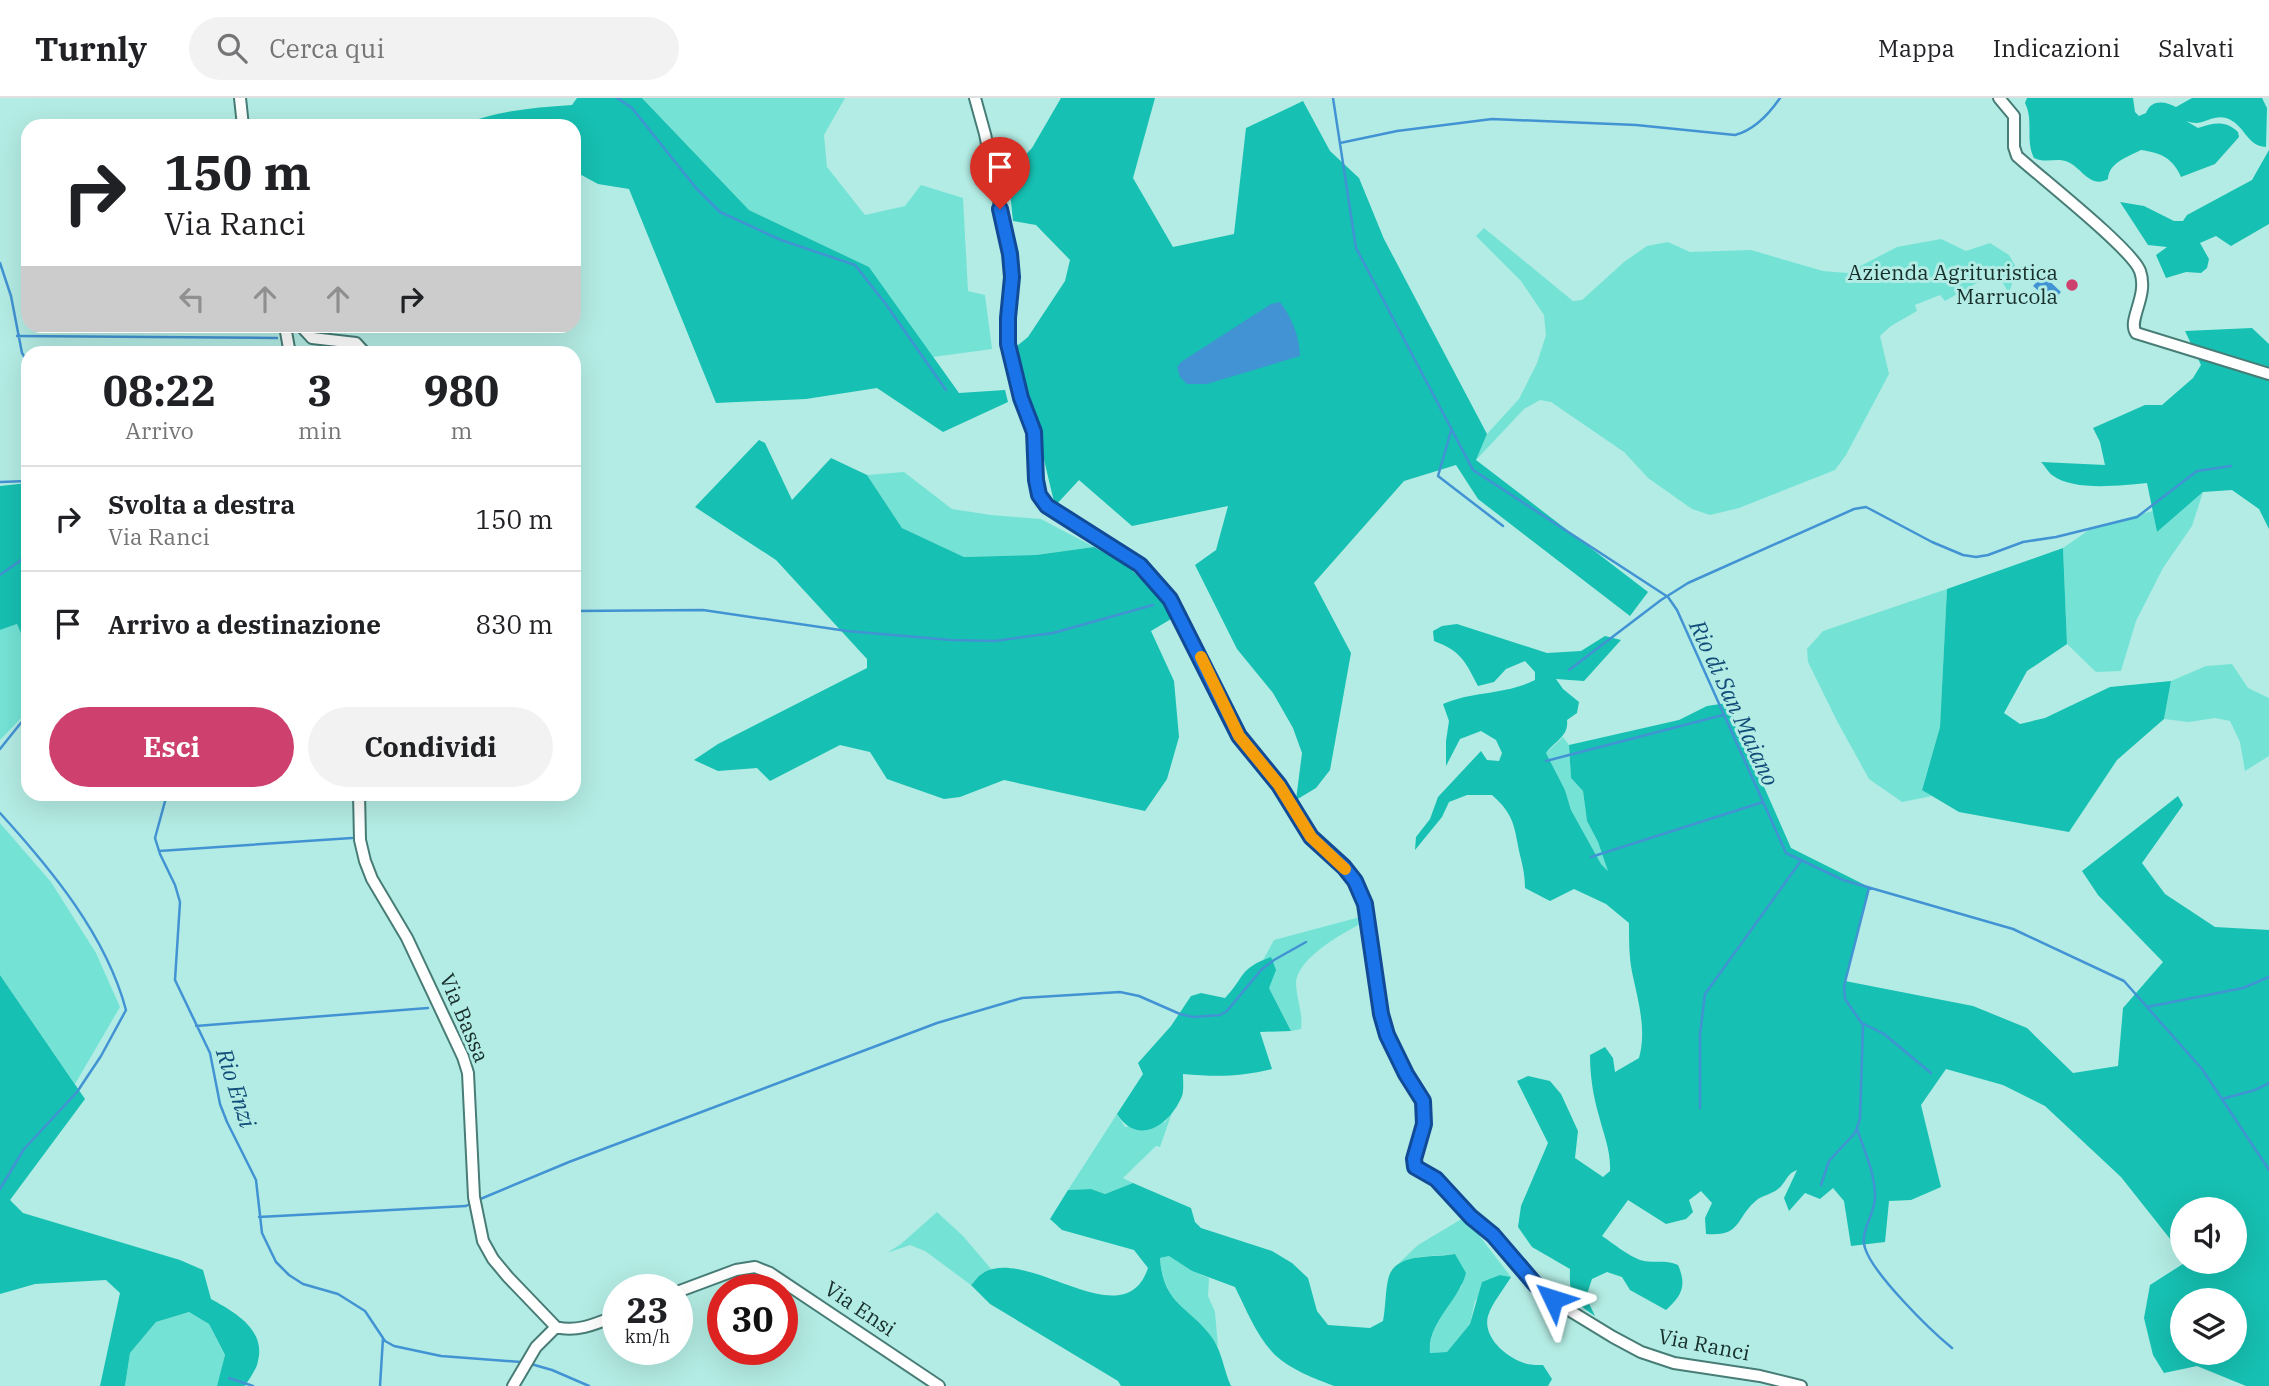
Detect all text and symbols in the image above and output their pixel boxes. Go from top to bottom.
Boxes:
search box [189,17,679,80]
text: Turnly [35,27,147,70]
icon: search [213,29,251,67]
text: Cerca qui [269,31,385,65]
text: Mappa [1878,32,1955,64]
text: Indicazioni [1993,32,2120,64]
text: Salvati [2158,32,2234,64]
pin [970,137,1030,209]
text: 150 m [164,140,311,203]
icon: right [49,147,140,238]
icon: arrive [981,148,1019,186]
text: Via Ranci [164,202,306,244]
place label: Azienda Agrituristica Marrucola [1848,258,2058,310]
marker: Azienda Agrituristica Marrucola [2064,277,2080,293]
icon: left [173,280,211,318]
icon: ahead [246,280,284,318]
icon: ahead [319,280,357,318]
icon: right [392,280,430,318]
text: 08:22 [103,363,216,418]
text: 3 [307,363,333,418]
text: 980 [424,363,499,418]
text: Arrivo [125,415,194,445]
text: min [298,415,342,445]
text: m [450,415,472,445]
text: Svolta a destra [108,487,295,521]
icon: right [49,500,87,538]
text: 150 m [475,502,553,536]
text: Via Ranci [108,521,210,551]
icon: arrive [49,605,87,643]
text: Arrivo a destinazione [108,607,381,641]
text: 830 m [475,607,553,641]
water label: Rio di San Maiano [1683,614,1786,790]
button: Esci [49,707,294,787]
button: Condividi [308,707,553,787]
street label: Via Bassa [434,969,496,1066]
water label: Rio Enzi [210,1043,264,1131]
map controls [2170,1197,2247,1365]
button: sound [2170,1197,2247,1274]
position arrow [1516,1262,1590,1336]
speed limit sign: 30 [707,1274,798,1365]
street label: Via Ensi [819,1274,902,1342]
text: 23 [626,1287,669,1333]
button: layers [2170,1288,2247,1365]
street label: Via Ranci [1656,1321,1752,1367]
text: km/h [625,1325,670,1348]

